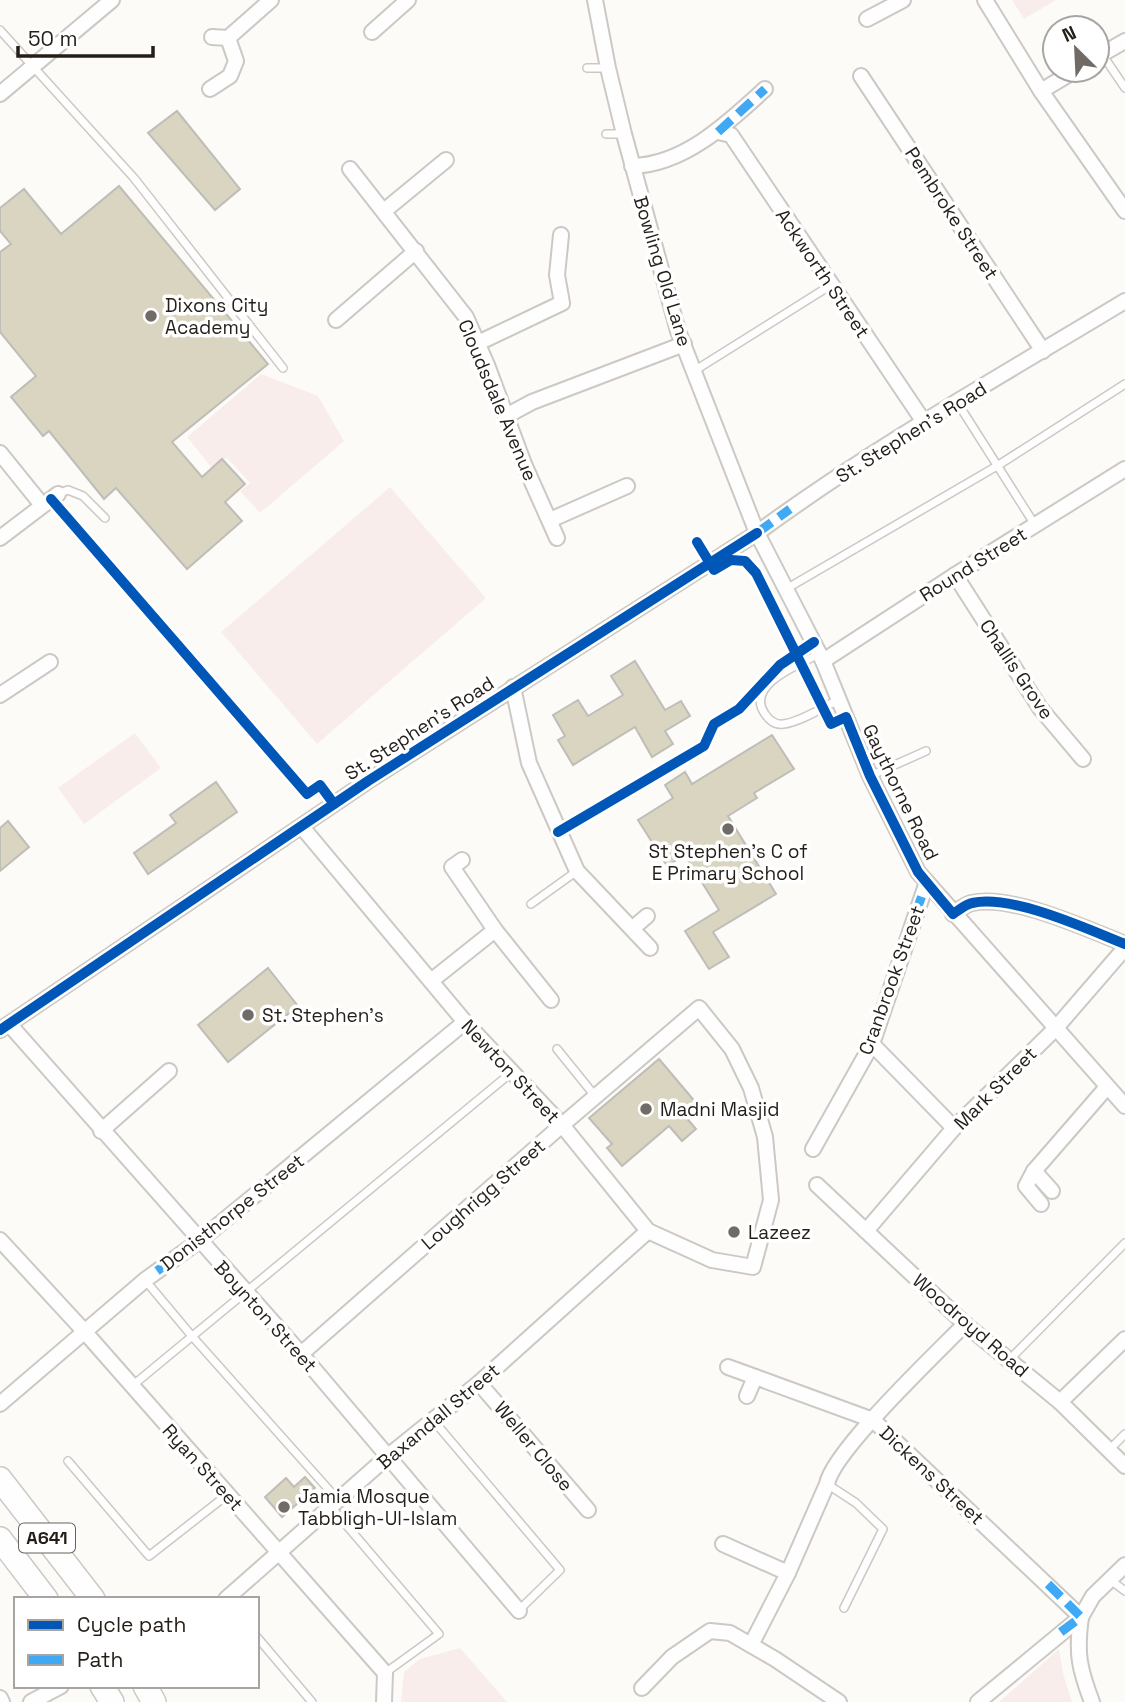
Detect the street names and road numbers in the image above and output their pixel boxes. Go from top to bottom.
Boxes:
street label: Pembroke Street [899,142,1004,284]
street label: Bowling Old Lane [628,193,697,349]
street label: Ackworth Street [770,204,875,343]
street label: Cloudsdale Avenue [452,316,543,485]
street label: St. Stephen's Road [831,376,991,489]
street label: Round Street [915,521,1032,607]
street label: Challis Grove [974,614,1059,724]
street label: St. Stephen's Road [340,671,499,786]
street label: Gaythorne Road [857,720,944,864]
street label: Cranbrook Street [853,902,930,1058]
street label: Newton Street [456,1014,565,1129]
street label: Mark Street [948,1041,1042,1135]
street label: Loughrigg Street [416,1134,551,1255]
street label: Donisthorpe Street [155,1148,309,1276]
street label: Boynton Street [209,1255,322,1377]
street label: Woodroyd Road [907,1268,1034,1383]
street label: Baxandall Street [372,1358,505,1475]
street label: Weller Close [489,1396,579,1497]
street label: Ryan Street [157,1418,248,1516]
street label: Dickens Street [874,1420,989,1530]
road number: A641 [19,1524,75,1553]

